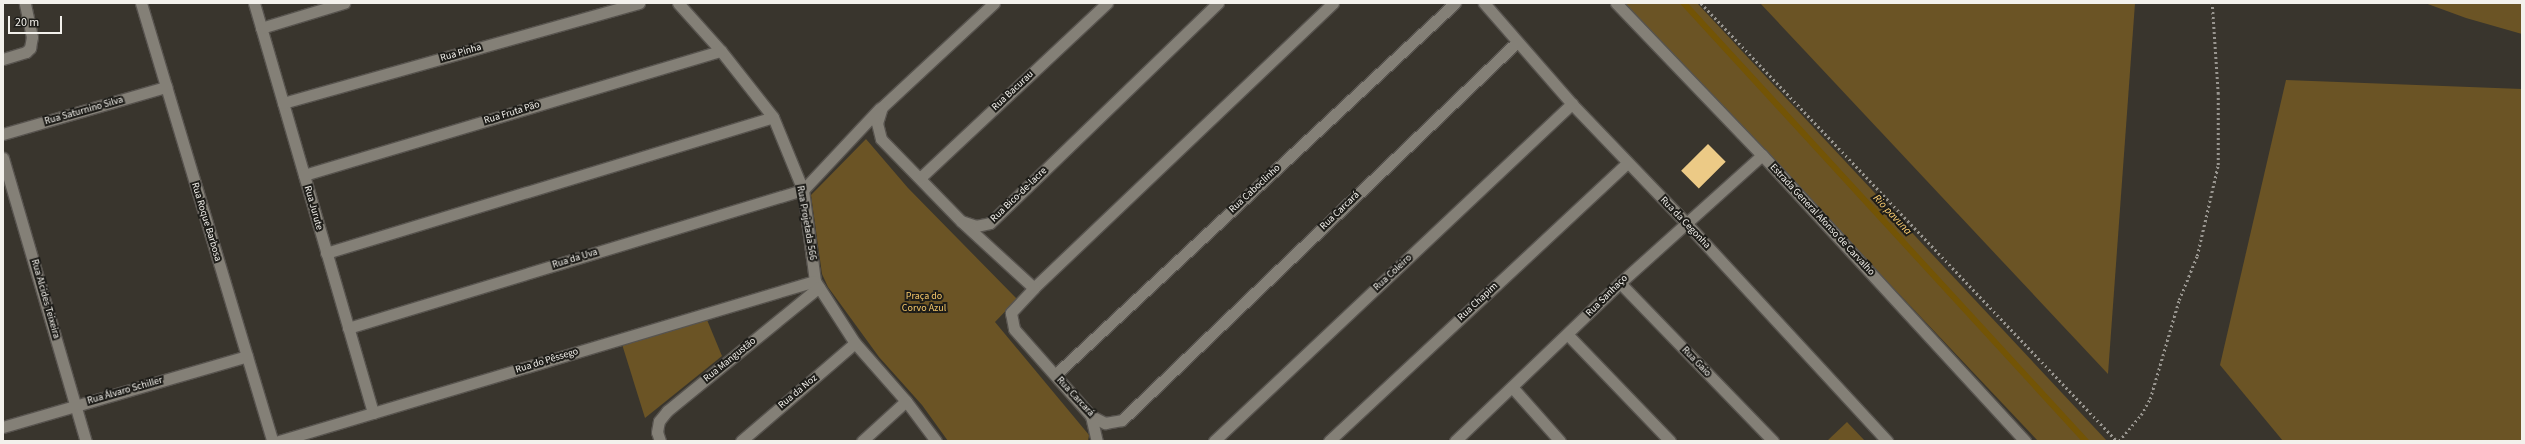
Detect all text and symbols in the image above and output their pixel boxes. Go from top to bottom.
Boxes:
scale bar [10,8,64,34]
text: 20 m [15,14,39,31]
street label: Rua Pinha [439,41,483,65]
street label: Rua Bacurau [990,69,1036,113]
street label: Rua Saturnino Silva [43,94,125,128]
street label: Rua Fruta Pão [483,99,541,127]
street label: Rua Caboclinho [1227,162,1283,216]
street label: Estrada General Afonso de Carvalho [1767,162,1877,278]
street label: Rua Bico-de-lacre [988,165,1050,225]
street label: Rua Roque Barbosa [188,181,224,263]
street label: Rua Jurute [301,184,325,232]
street label: Rua Projetada 566 [794,185,818,261]
street label: Rua Carcará [1318,189,1362,233]
water label: Rio pavuna [1870,192,1914,238]
street label: Rua da Cegonha [1657,195,1713,251]
street label: Rua da Uva [551,246,599,272]
street label: Rua Coleiro [1371,252,1415,294]
street label: Rua Alcides Teixeira [28,258,62,340]
street label: Rua Sanhaço [1584,273,1630,319]
street label: Rua Chapim [1455,280,1501,324]
park label: Praça do Corvo Azul [902,290,946,314]
street label: Rua Mangustão [701,335,759,385]
street label: Rua Gaio [1679,344,1713,380]
street label: Rua do Pêssego [514,346,580,376]
street label: Rua da Noz [776,372,820,412]
street label: Rua Álvaro Schiller [86,375,164,407]
street label: Rua Carcará [1054,375,1096,419]

